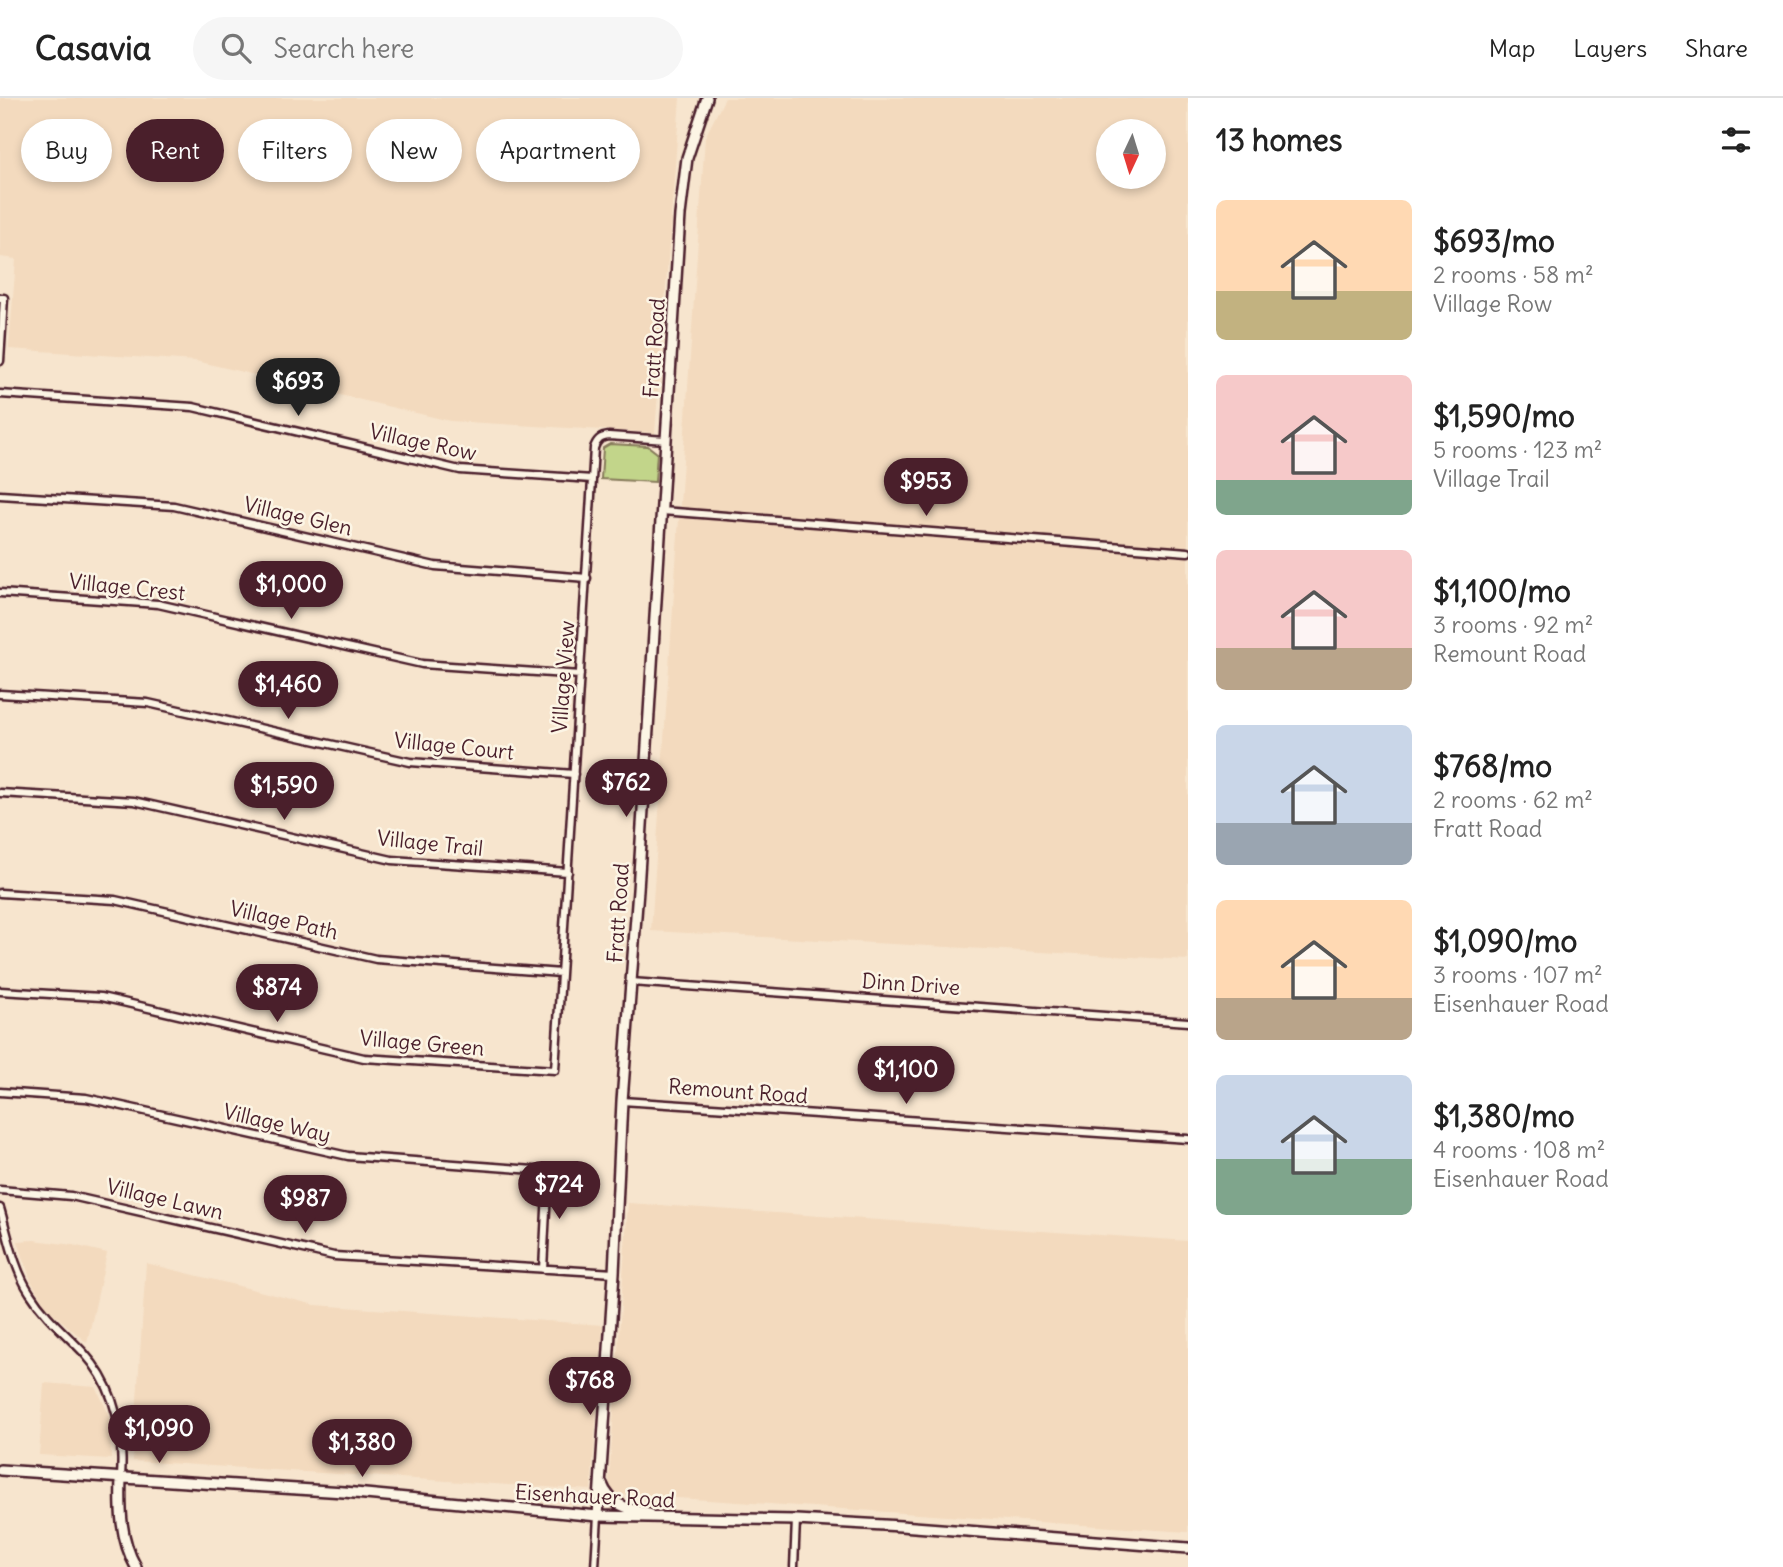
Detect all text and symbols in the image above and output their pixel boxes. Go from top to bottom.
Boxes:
search box [193,17,683,80]
text: Casavia [35,27,151,69]
icon: search [217,29,255,67]
text: Search here [273,32,414,65]
text: Map [1489,33,1535,63]
text: Layers [1573,33,1647,63]
text: Share [1685,33,1748,63]
chip: Buy [21,119,112,182]
chip: Rent [126,119,224,182]
chip: Filters [238,119,352,182]
chip: New [366,119,462,182]
chip: Apartment [476,119,640,182]
north arrow [1096,119,1166,189]
map controls [1096,119,1166,189]
text: 13 homes [1216,121,1342,159]
icon: filters [1717,121,1755,159]
text: $693/mo [1433,222,1555,260]
icon: home [1272,228,1356,312]
text: 2 rooms · 58 m² [1433,260,1594,289]
text: Village Row [1433,289,1552,318]
street label: Fratt Road [637,297,671,399]
pin: $693 [257,358,339,418]
text: $693 [272,366,324,395]
text: $1,590/mo [1433,397,1575,435]
icon: home [1272,403,1356,487]
street label: Village Row [367,417,479,467]
text: 5 rooms · 123 m² [1433,435,1602,464]
pin: $953 [885,458,967,518]
text: Village Trail [1433,464,1550,493]
text: $953 [900,466,952,495]
street label: Village Glen [241,490,355,542]
pin: $1,000 [234,561,348,621]
street label: Village Crest [68,567,186,607]
text: $1,000 [255,569,327,598]
text: $1,100/mo [1433,572,1571,610]
icon: home [1272,578,1356,662]
text: 3 rooms · 92 m² [1433,610,1593,639]
street label: Village View [546,620,580,734]
text: Remount Road [1433,639,1586,668]
pin: $1,460 [231,662,345,721]
text: $1,460 [254,669,322,698]
street label: Village Court [393,726,515,766]
text: $768/mo [1433,747,1552,785]
icon: home [1272,753,1356,837]
pin: $762 [585,760,667,819]
pin: $1,590 [227,762,341,822]
text: $762 [601,767,651,796]
text: $1,590 [250,770,318,799]
text: 2 rooms · 62 m² [1433,785,1593,814]
text: Fratt Road [1433,814,1542,843]
street label: Village Trail [376,824,484,862]
street label: Fratt Road [601,862,635,964]
street label: Village Path [227,894,341,946]
text: $1,090/mo [1433,922,1577,960]
icon: home [1272,928,1356,1012]
text: 3 rooms · 107 m² [1433,960,1603,989]
pin: $874 [236,964,318,1024]
street label: Dinn Drive [861,967,961,1001]
text: $874 [252,972,302,1001]
text: Eisenhauer Road [1433,989,1609,1018]
street label: Village Green [359,1024,485,1062]
pin: $1,100 [849,1046,963,1106]
text: $1,100 [874,1054,938,1083]
street label: Remount Road [667,1073,809,1109]
text: $1,380/mo [1433,1097,1575,1135]
street label: Village Way [221,1098,333,1148]
icon: home [1272,1103,1356,1187]
text: 4 rooms · 108 m² [1433,1135,1605,1164]
pin: $724 [518,1162,600,1221]
text: Eisenhauer Road [1433,1164,1609,1193]
text: $724 [534,1169,584,1198]
street label: Village Lawn [104,1172,226,1226]
pin: $987 [264,1176,346,1235]
text: $987 [280,1183,330,1212]
pin: $768 [549,1358,631,1417]
text: $768 [565,1365,615,1394]
pin: $1,090 [102,1406,216,1465]
text: $1,090 [124,1413,194,1442]
pin: $1,380 [305,1420,419,1479]
text: $1,380 [328,1427,396,1456]
street label: Eisenhauer Road [514,1478,676,1514]

